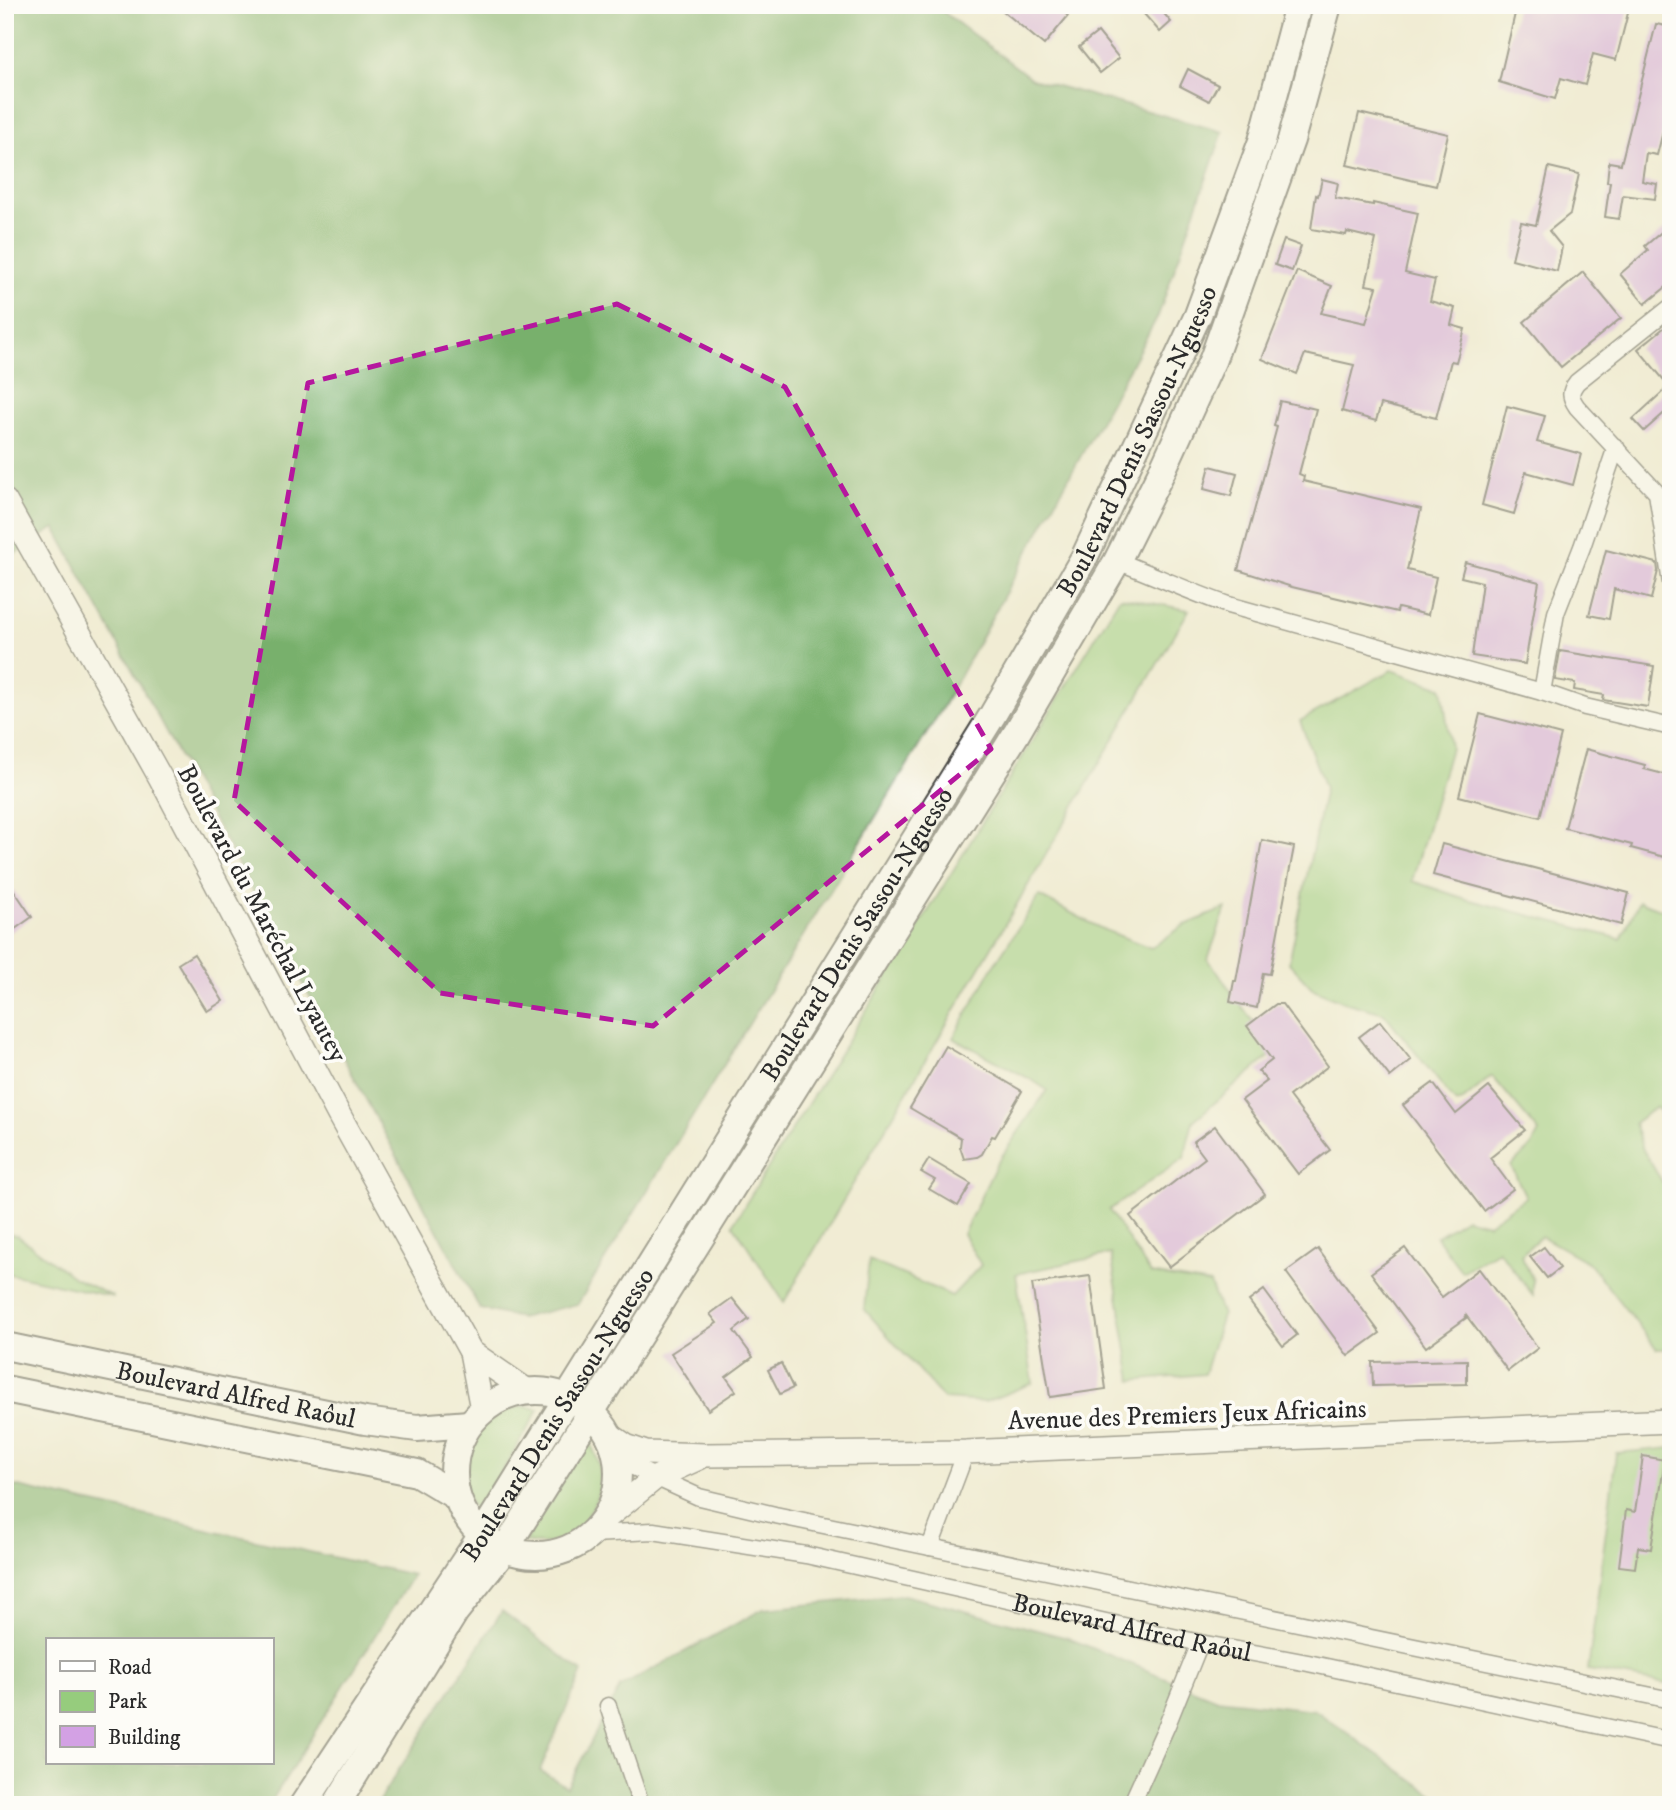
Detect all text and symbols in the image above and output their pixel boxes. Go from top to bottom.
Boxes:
street label: Boulevard Denis Sassou-Nguesso [1050,282,1225,603]
street label: Boulevard du Maréchal Lyautey [169,759,355,1069]
street label: Boulevard Denis Sassou-Nguesso [754,782,961,1088]
street label: Boulevard Denis Sassou-Nguesso [454,1262,662,1568]
street label: Boulevard Alfred Raôul [113,1355,359,1437]
street label: Avenue des Premiers Jeux Africains [1007,1393,1367,1438]
street label: Boulevard Alfred Raôul [1009,1587,1254,1670]
legend [46,1638,273,1764]
text: Road [108,1655,152,1681]
text: Park [108,1689,148,1715]
text: Building [108,1725,181,1751]

